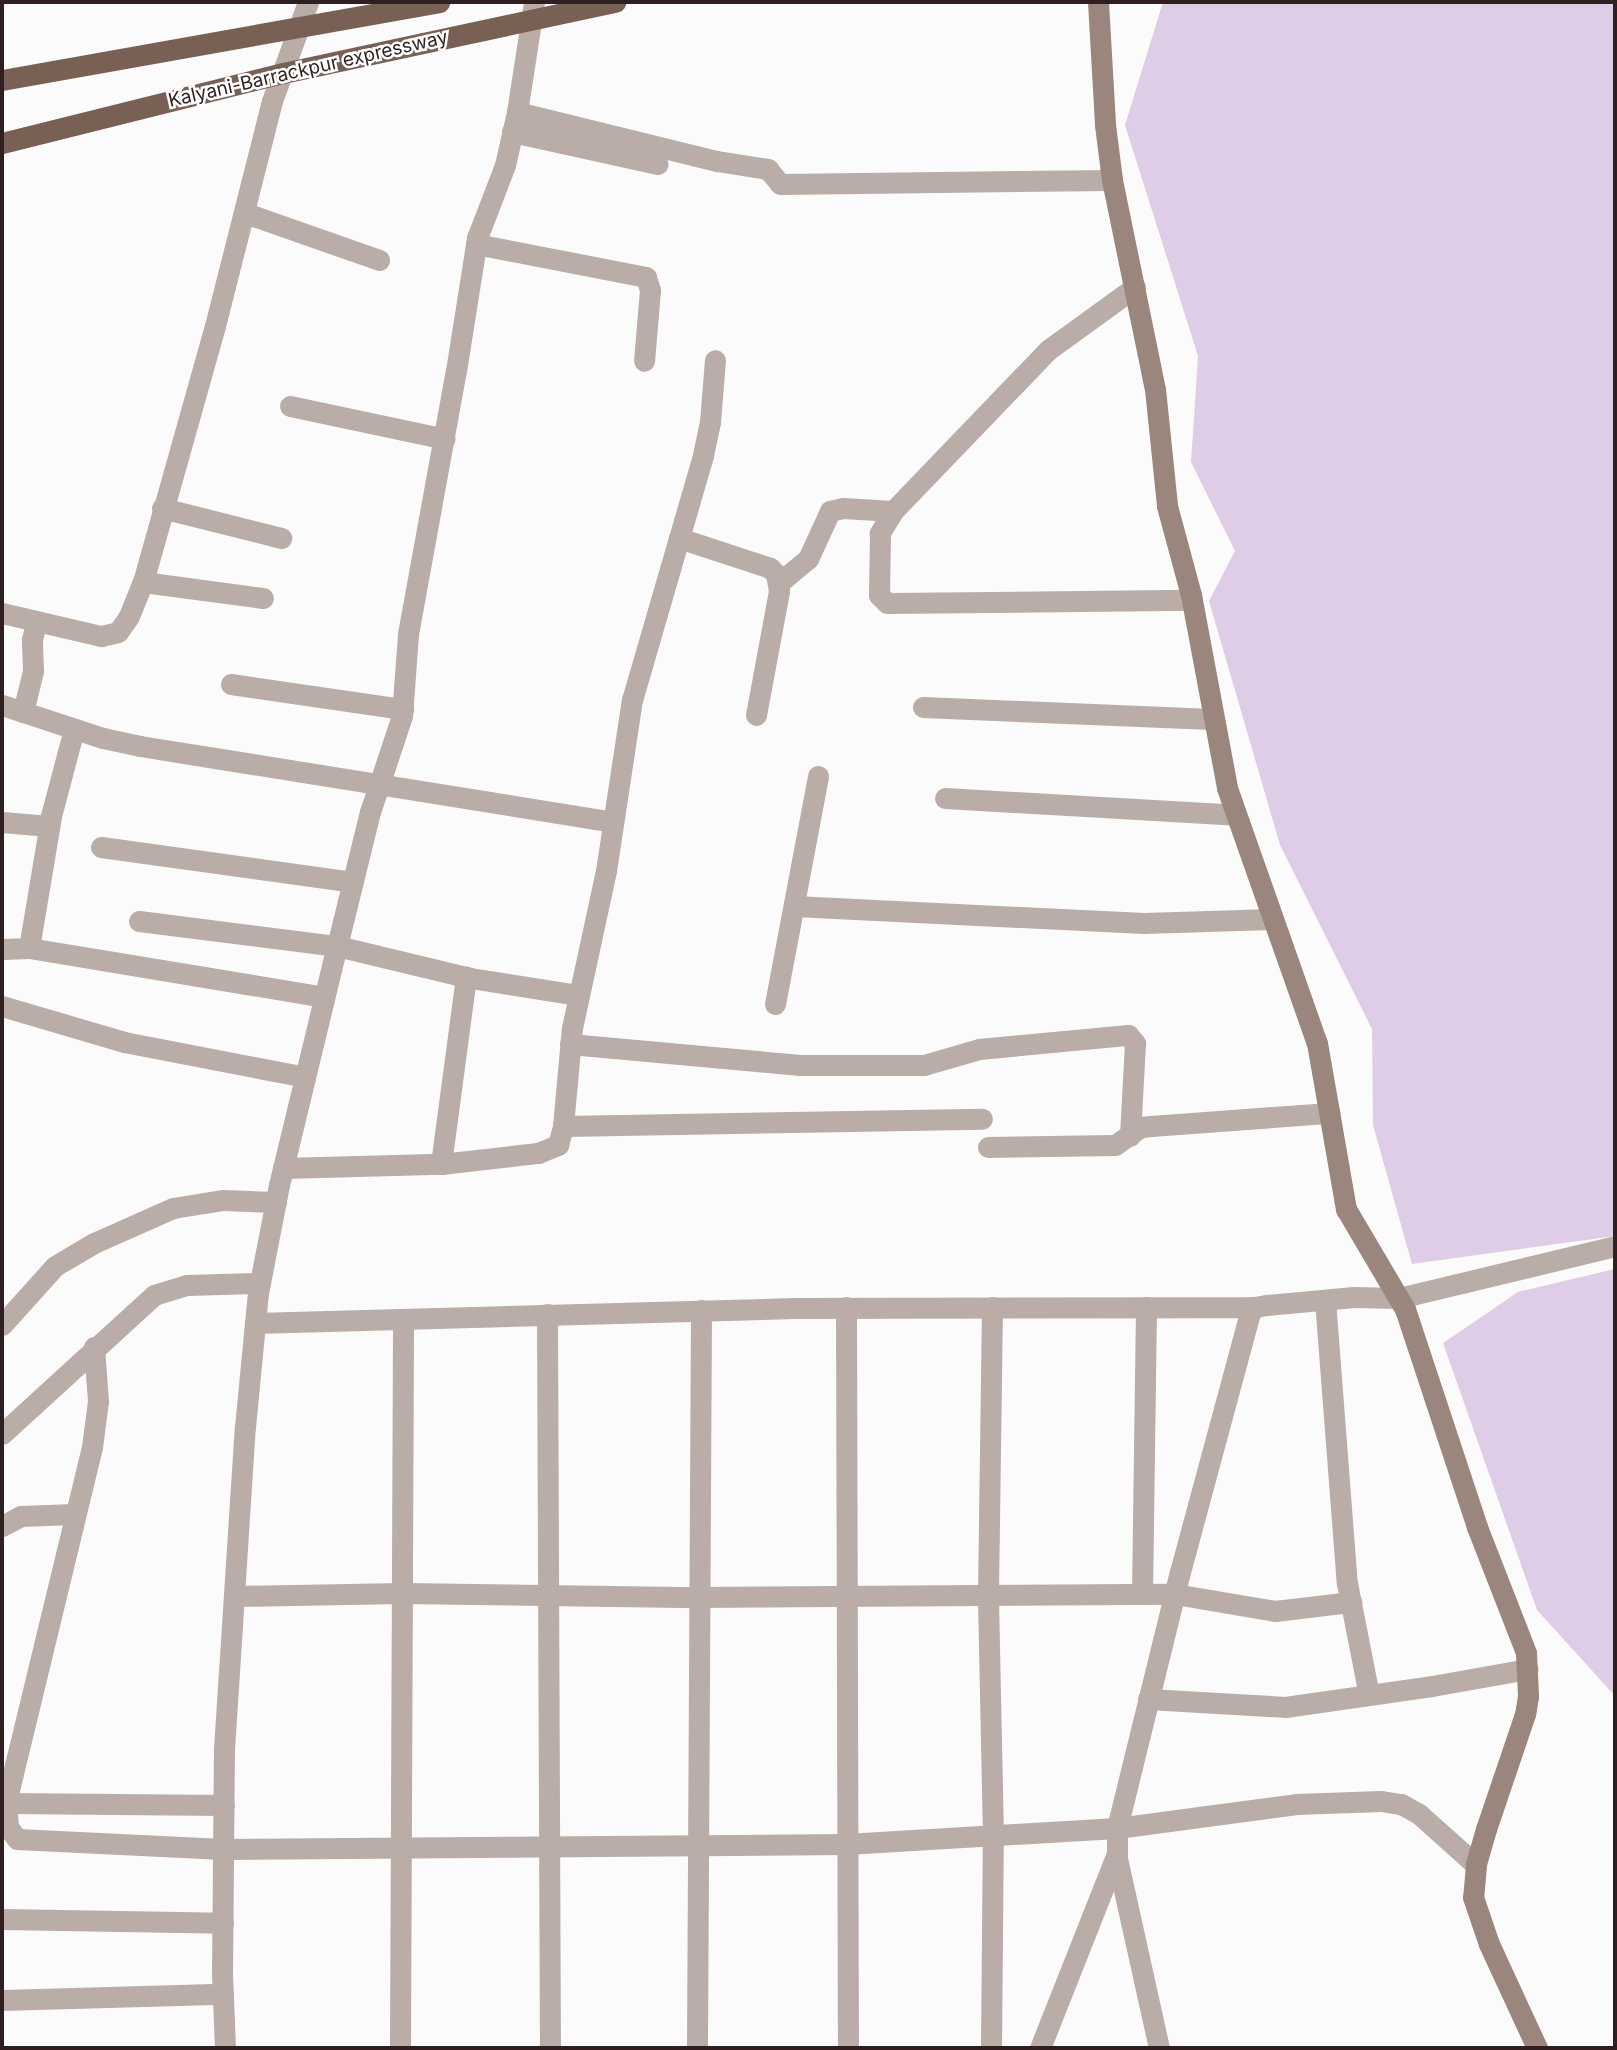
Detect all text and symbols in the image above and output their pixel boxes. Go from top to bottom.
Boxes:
street label: Kalyani-Barrackpur expressway [166,26,450,112]

